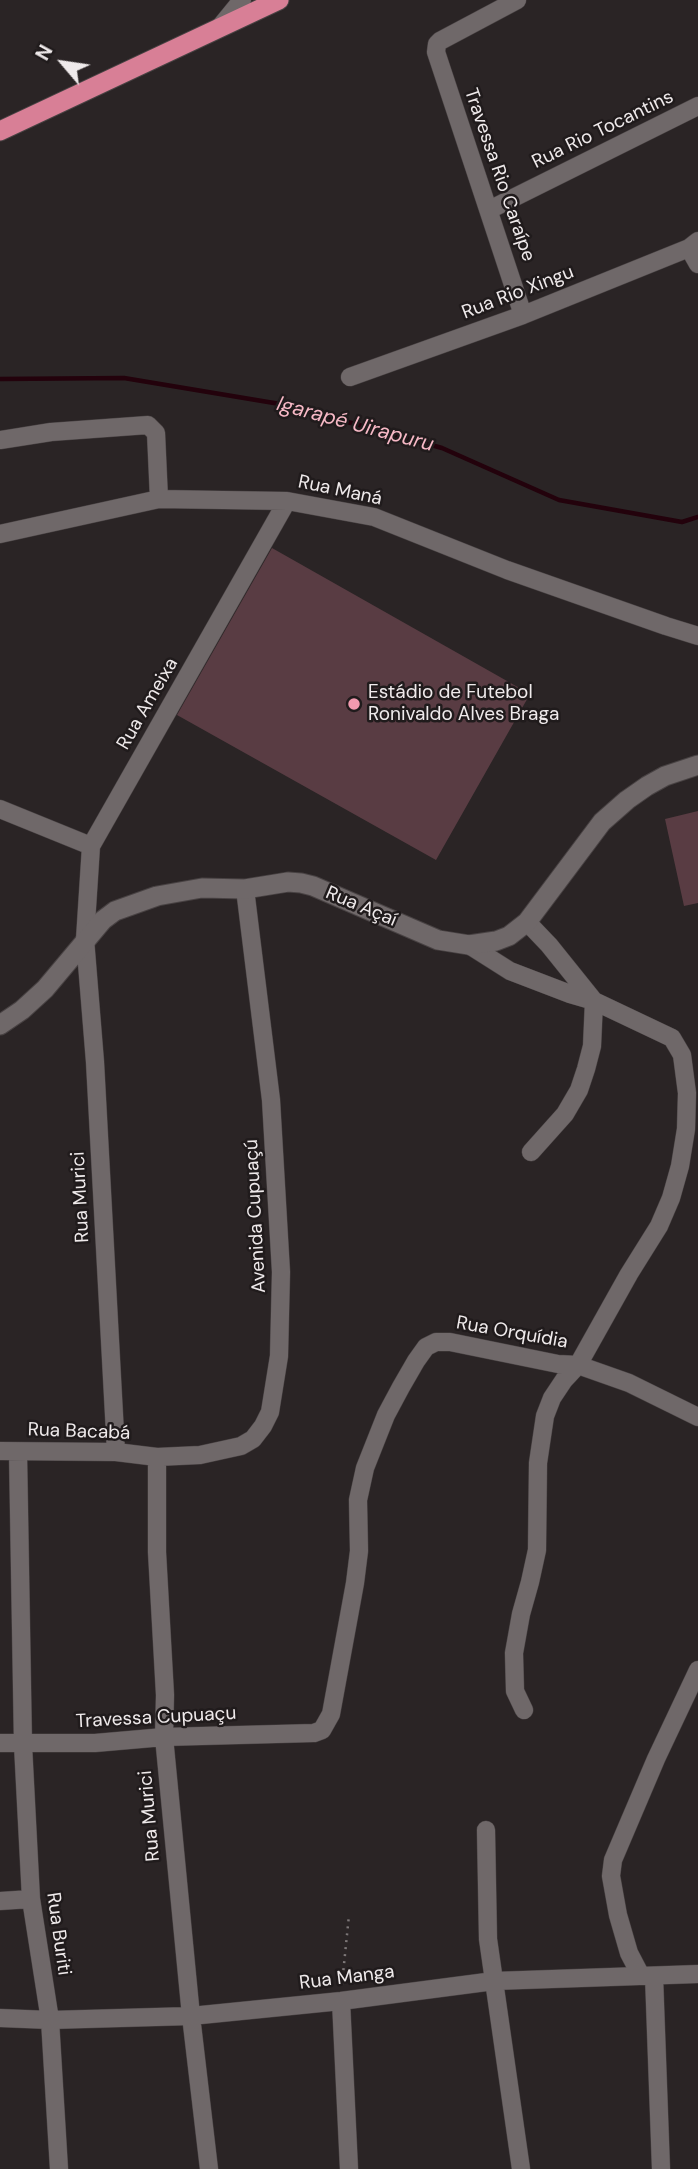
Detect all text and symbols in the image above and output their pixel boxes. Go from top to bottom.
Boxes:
north arrow [28,28,98,98]
text: N [30,40,58,65]
street label: Travessa Rio Caraípe [459,85,539,265]
street label: Rua Rio Tocantins [529,86,677,174]
street label: Rua Rio Xingu [459,261,577,325]
water label: Igarapé Uirapuru [274,392,436,458]
street label: Rua Maná [296,471,384,511]
street label: Rua Ameixa [113,654,183,754]
place label: Estádio de Futebol Ronivaldo Alves Braga [368,682,559,726]
marker: Estádio de Futebol Ronivaldo Alves Braga [346,696,362,712]
street label: Rua Açaí [322,882,400,932]
street label: Avenida Cupuaçú [241,1138,271,1294]
street label: Rua Murici [67,1151,95,1243]
street label: Rua Orquídia [454,1312,570,1354]
street label: Rua Bacabá [27,1419,131,1445]
street label: Travessa Cupuaçu [75,1702,237,1734]
street label: Rua Murici [135,1769,165,1863]
street label: Rua Buriti [41,1891,75,1977]
street label: Rua Manga [298,1961,396,1995]

